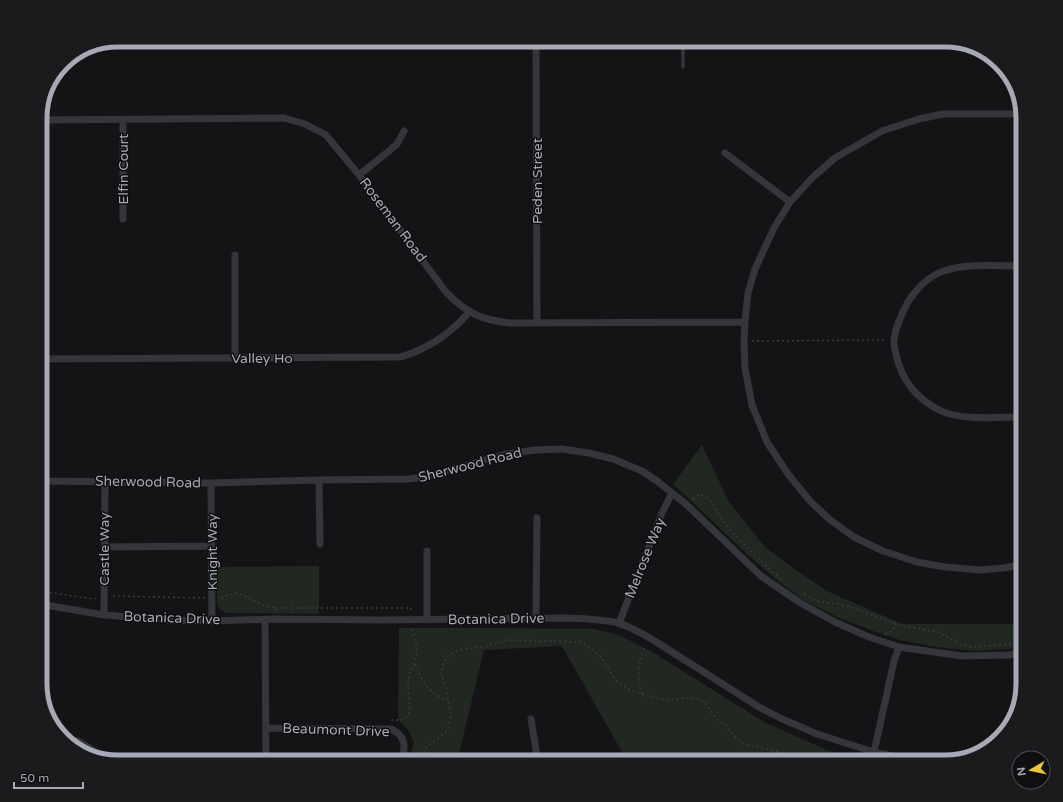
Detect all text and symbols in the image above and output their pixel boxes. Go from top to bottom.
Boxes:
street label: Elfin Court [115,133,132,204]
street label: Peden Street [529,137,546,224]
street label: Roseman Road [356,174,430,266]
street label: Valley Ho [231,350,293,367]
street label: Sherwood Road [417,444,523,486]
street label: Sherwood Road [95,473,201,491]
street label: Castle Way [96,512,113,586]
street label: Knight Way [204,513,221,590]
street label: Melrose Way [621,515,669,601]
street label: Botanica Drive [123,608,221,628]
street label: Botanica Drive [447,610,545,628]
street label: Beaumont Drive [282,720,390,740]
north arrow [1011,750,1051,790]
scale bar [14,764,83,790]
text: N [1015,766,1029,777]
text: 50 m [20,771,49,785]

